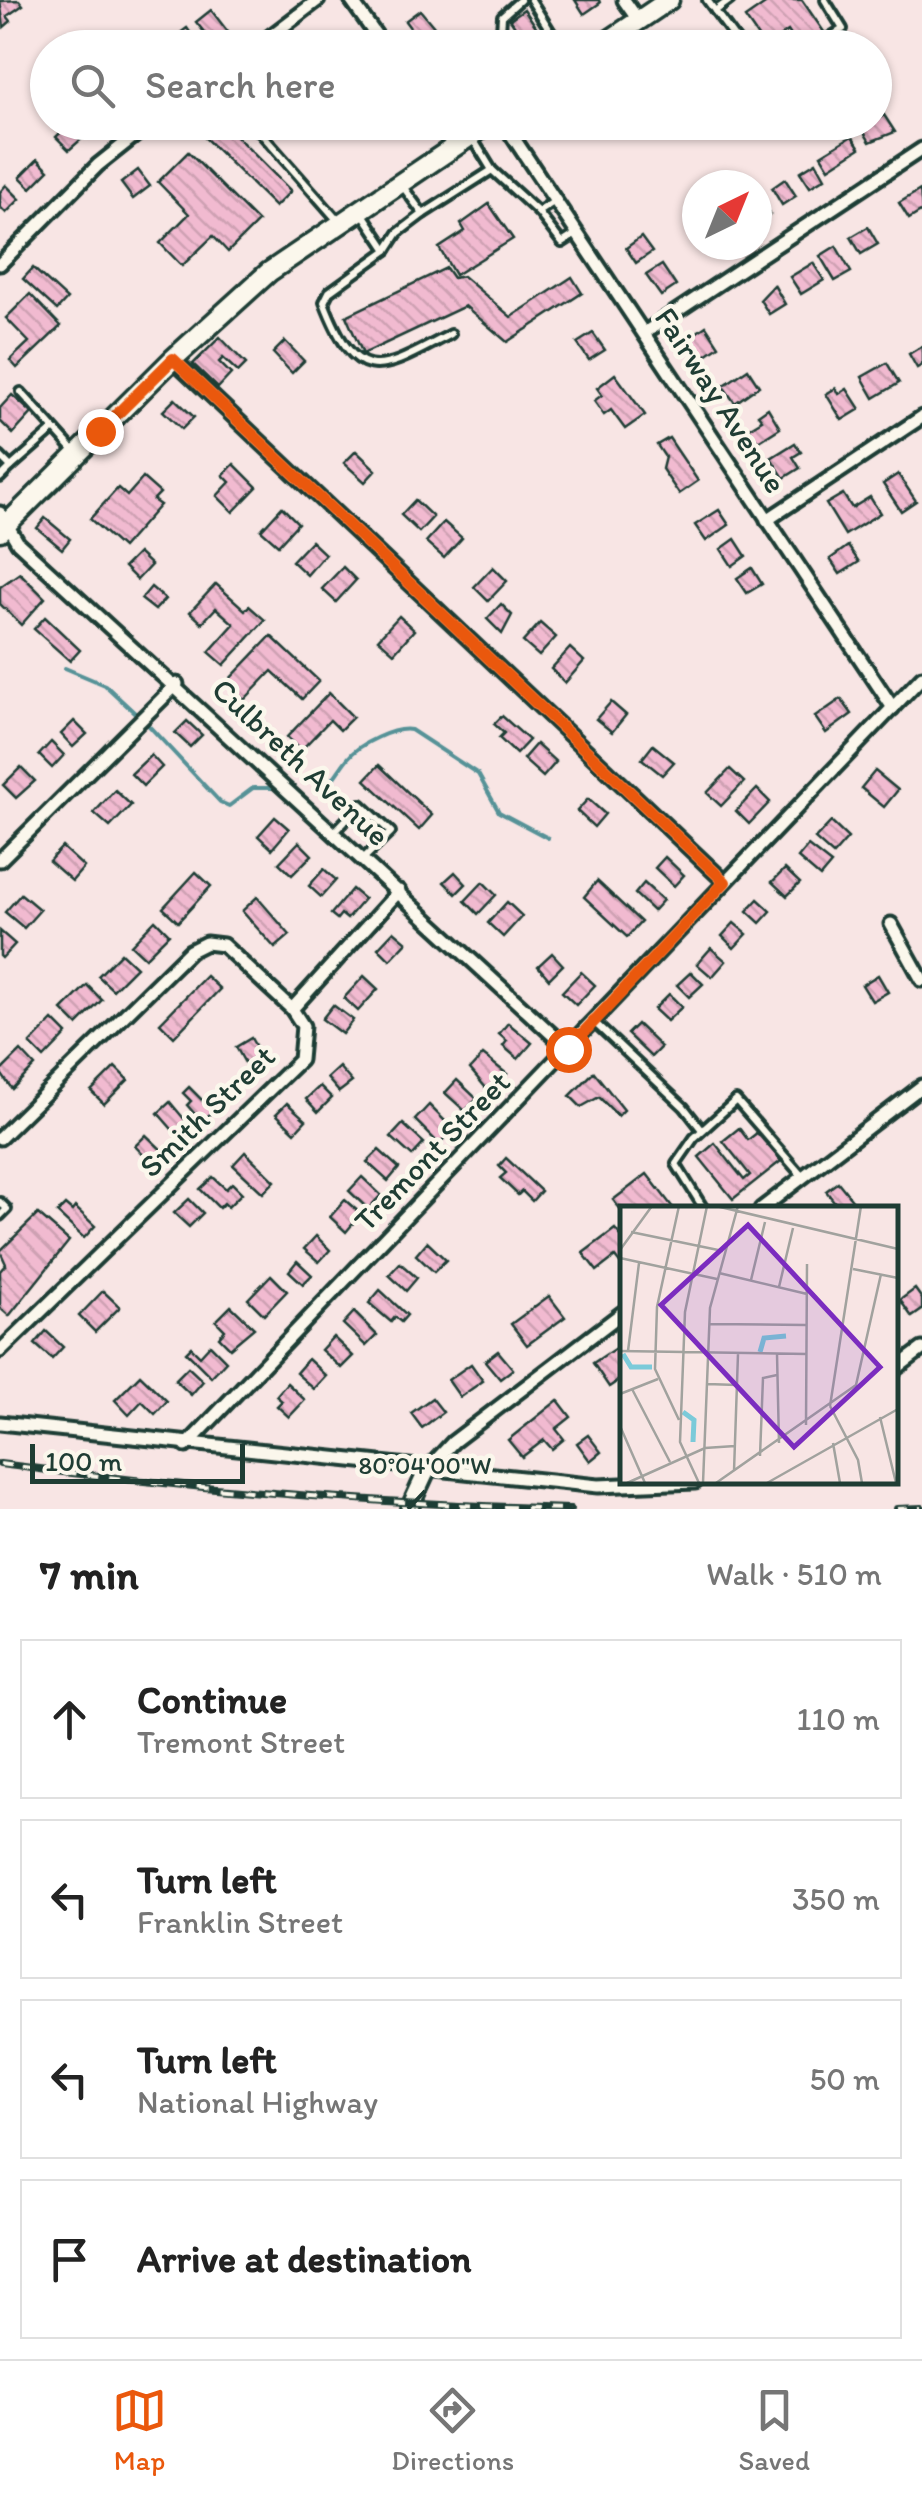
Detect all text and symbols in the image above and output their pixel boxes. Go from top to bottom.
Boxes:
search box [30,30,892,140]
icon: search [65,58,120,113]
text: Search here [145,62,336,108]
north arrow [682,170,772,260]
street label: Fairway Avenue [647,300,795,500]
route end [78,409,124,455]
street label: Culbreth Avenue [204,670,398,854]
route start [546,1027,592,1073]
street label: Smith Street [131,1037,283,1185]
street label: Tremont Street [346,1063,518,1239]
inset map [620,1206,897,1484]
scale bar [30,1439,245,1484]
text: 100 m [45,1444,122,1478]
text: 80°04'00"W [359,1450,491,1480]
text: 7 min [40,1549,139,1600]
text: Walk · 510 m [706,1555,882,1593]
text: Continue [137,1677,287,1723]
icon: ahead [42,1692,97,1747]
text: 110 m [796,1700,880,1738]
text: Tremont Street [137,1723,345,1761]
text: Turn left [137,1857,277,1903]
icon: left [42,1872,97,1927]
text: 350 m [792,1880,880,1918]
text: Franklin Street [137,1903,343,1941]
text: Turn left [137,2037,277,2083]
icon: left [42,2052,97,2107]
text: 50 m [809,2060,880,2098]
text: National Highway [137,2083,378,2121]
icon: arrive [42,2232,97,2287]
text: Arrive at destination [137,2236,472,2282]
tab: Map [112,2383,167,2477]
tab: Directions [391,2383,514,2477]
tab: Saved [738,2383,810,2477]

